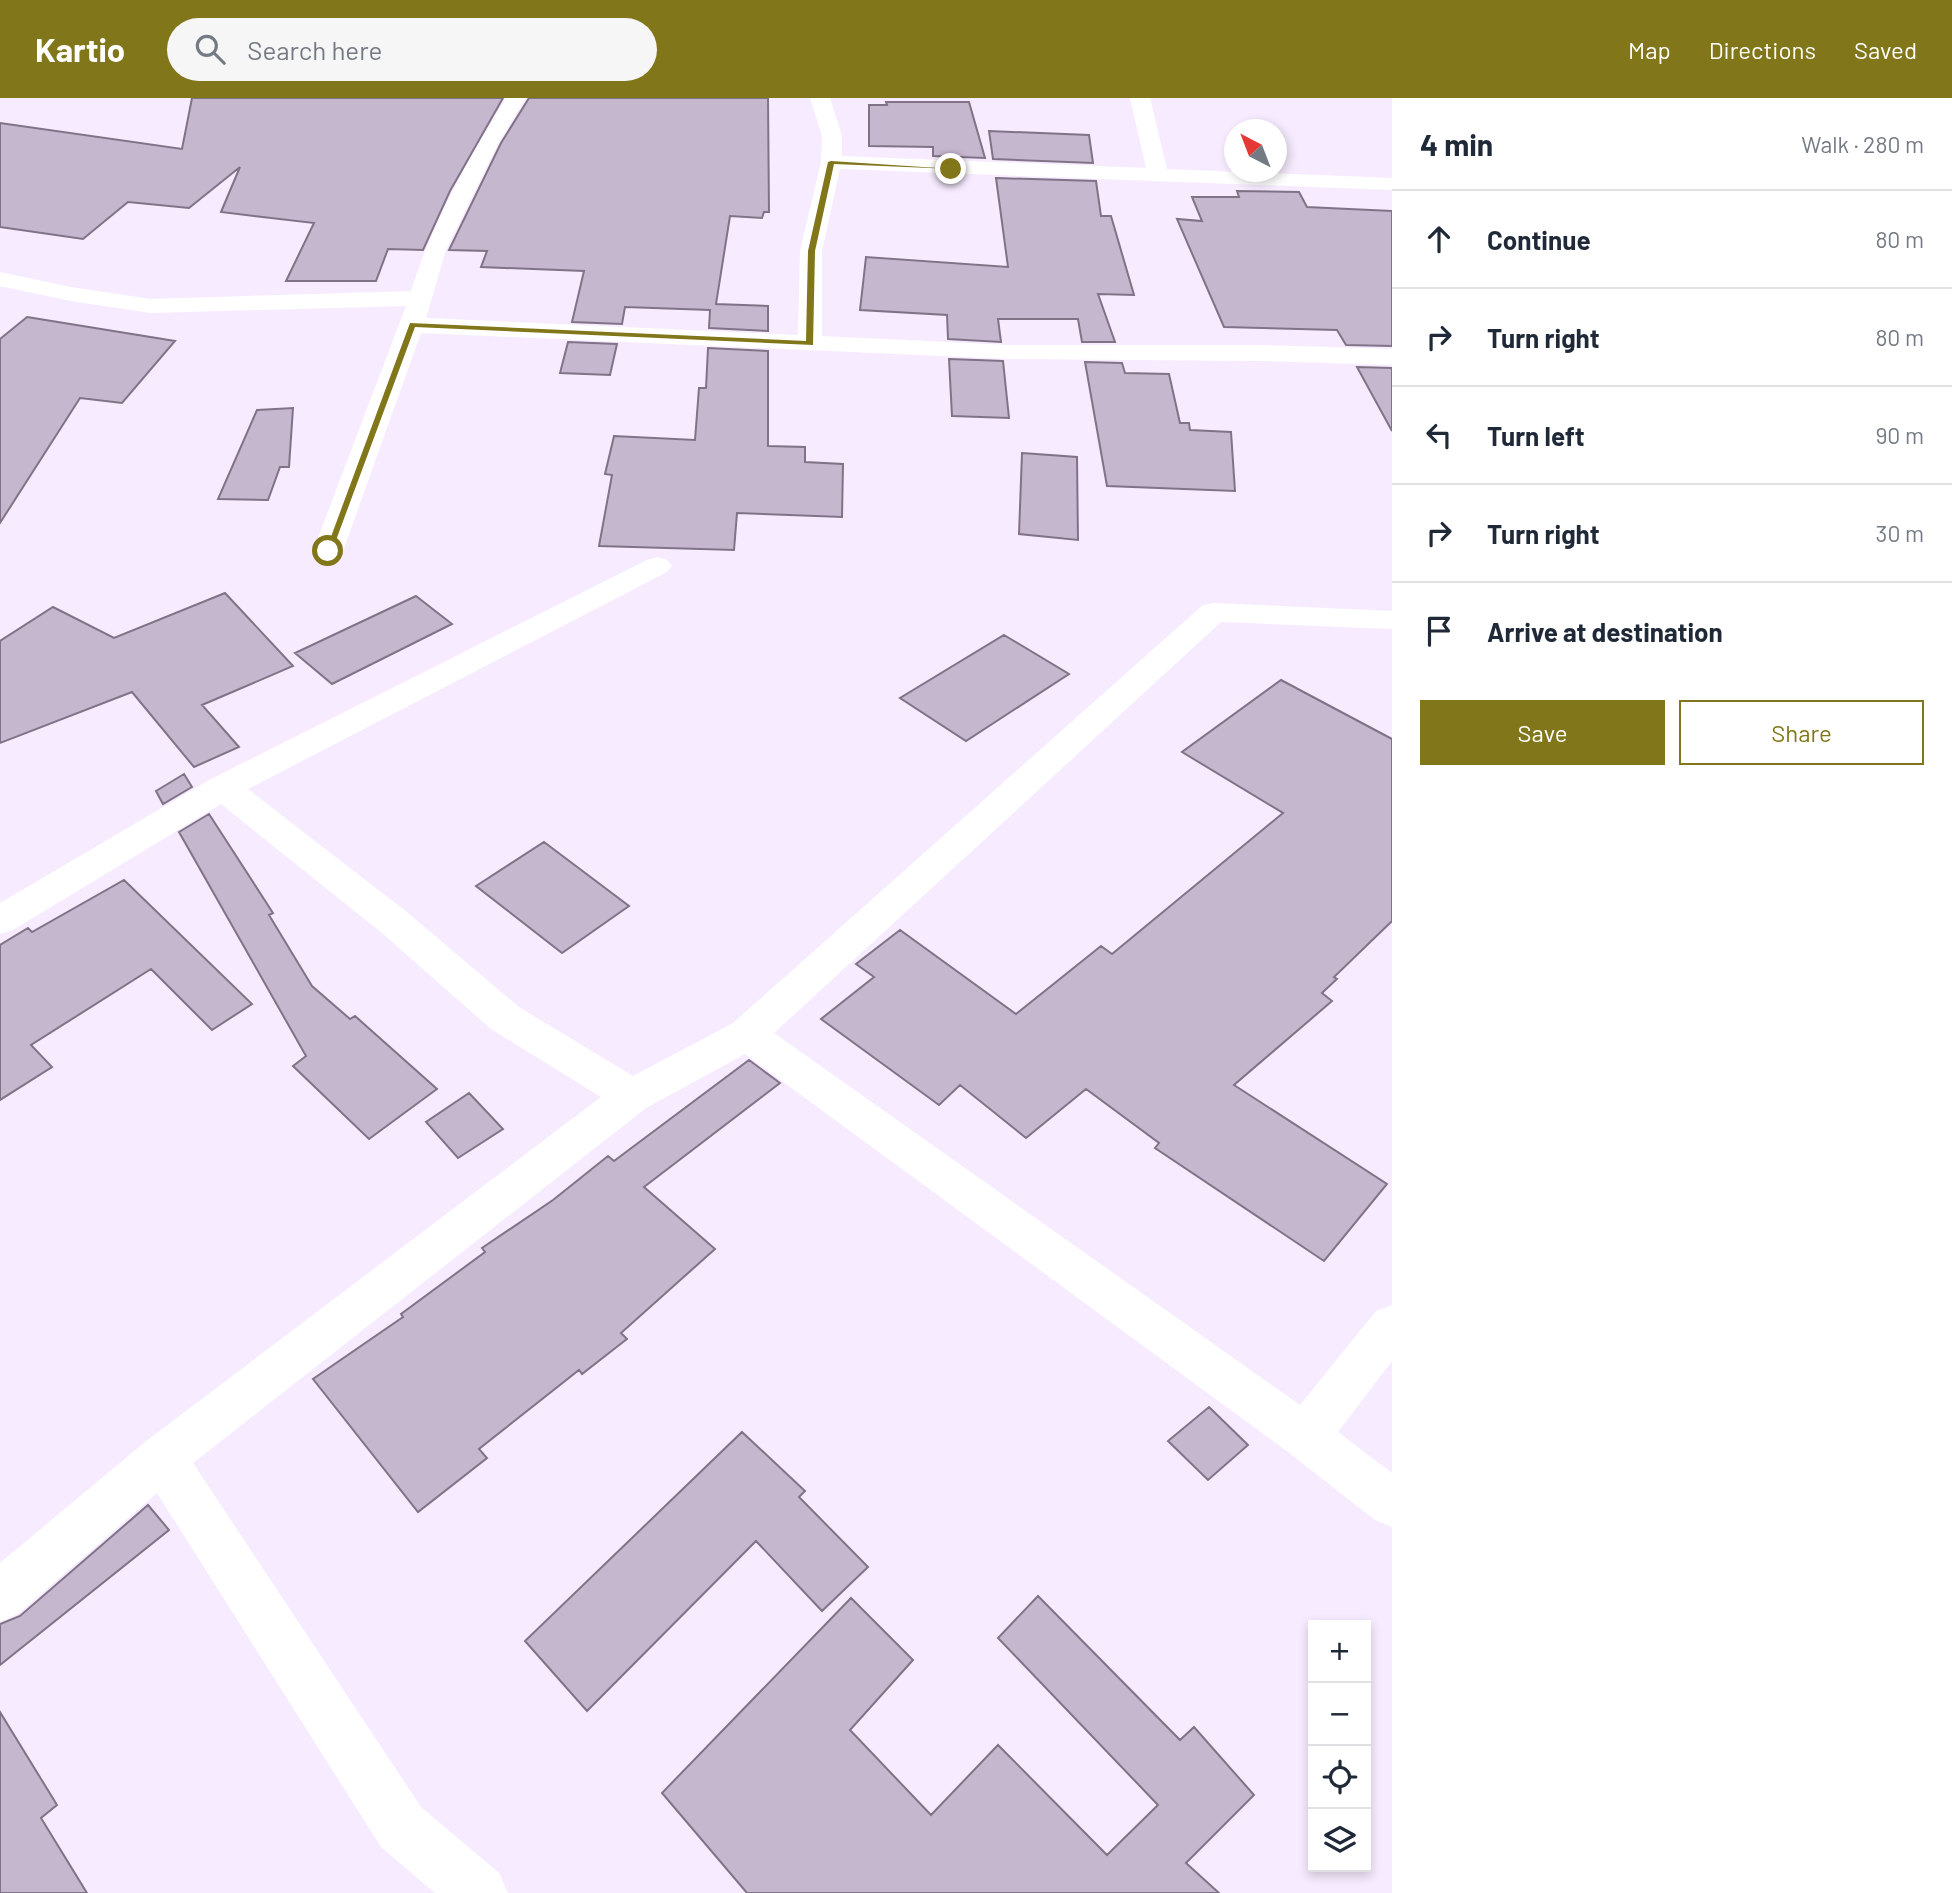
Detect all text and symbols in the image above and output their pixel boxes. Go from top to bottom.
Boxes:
search box [167,18,657,81]
text: Kartio [35,29,125,69]
icon: search [191,30,229,68]
text: Search here [247,34,382,65]
text: Map [1628,35,1671,64]
text: Directions [1709,35,1816,64]
text: Saved [1854,35,1917,64]
north arrow [1224,119,1287,182]
text: 4 min [1420,126,1493,162]
text: Walk · 280 m [1801,130,1924,158]
route end [935,153,966,184]
icon: ahead [1420,220,1458,258]
text: Continue [1487,224,1591,255]
text: 80 m [1875,225,1924,253]
icon: right [1420,318,1458,356]
text: Turn right [1487,322,1600,353]
text: 80 m [1875,323,1924,351]
icon: left [1420,416,1458,454]
text: Turn left [1487,420,1585,451]
text: 90 m [1875,421,1924,449]
icon: right [1420,514,1458,552]
text: Turn right [1487,518,1600,549]
text: 30 m [1876,519,1924,547]
route start [312,535,343,566]
icon: arrive [1420,612,1458,650]
text: Arrive at destination [1487,616,1723,647]
button: Save [1420,700,1665,765]
button: Share [1679,700,1924,765]
map controls [1308,1620,1371,1872]
button: + [1308,1620,1371,1683]
button: − [1308,1683,1371,1746]
button: locate [1308,1746,1371,1809]
button: layers [1308,1809,1371,1872]

